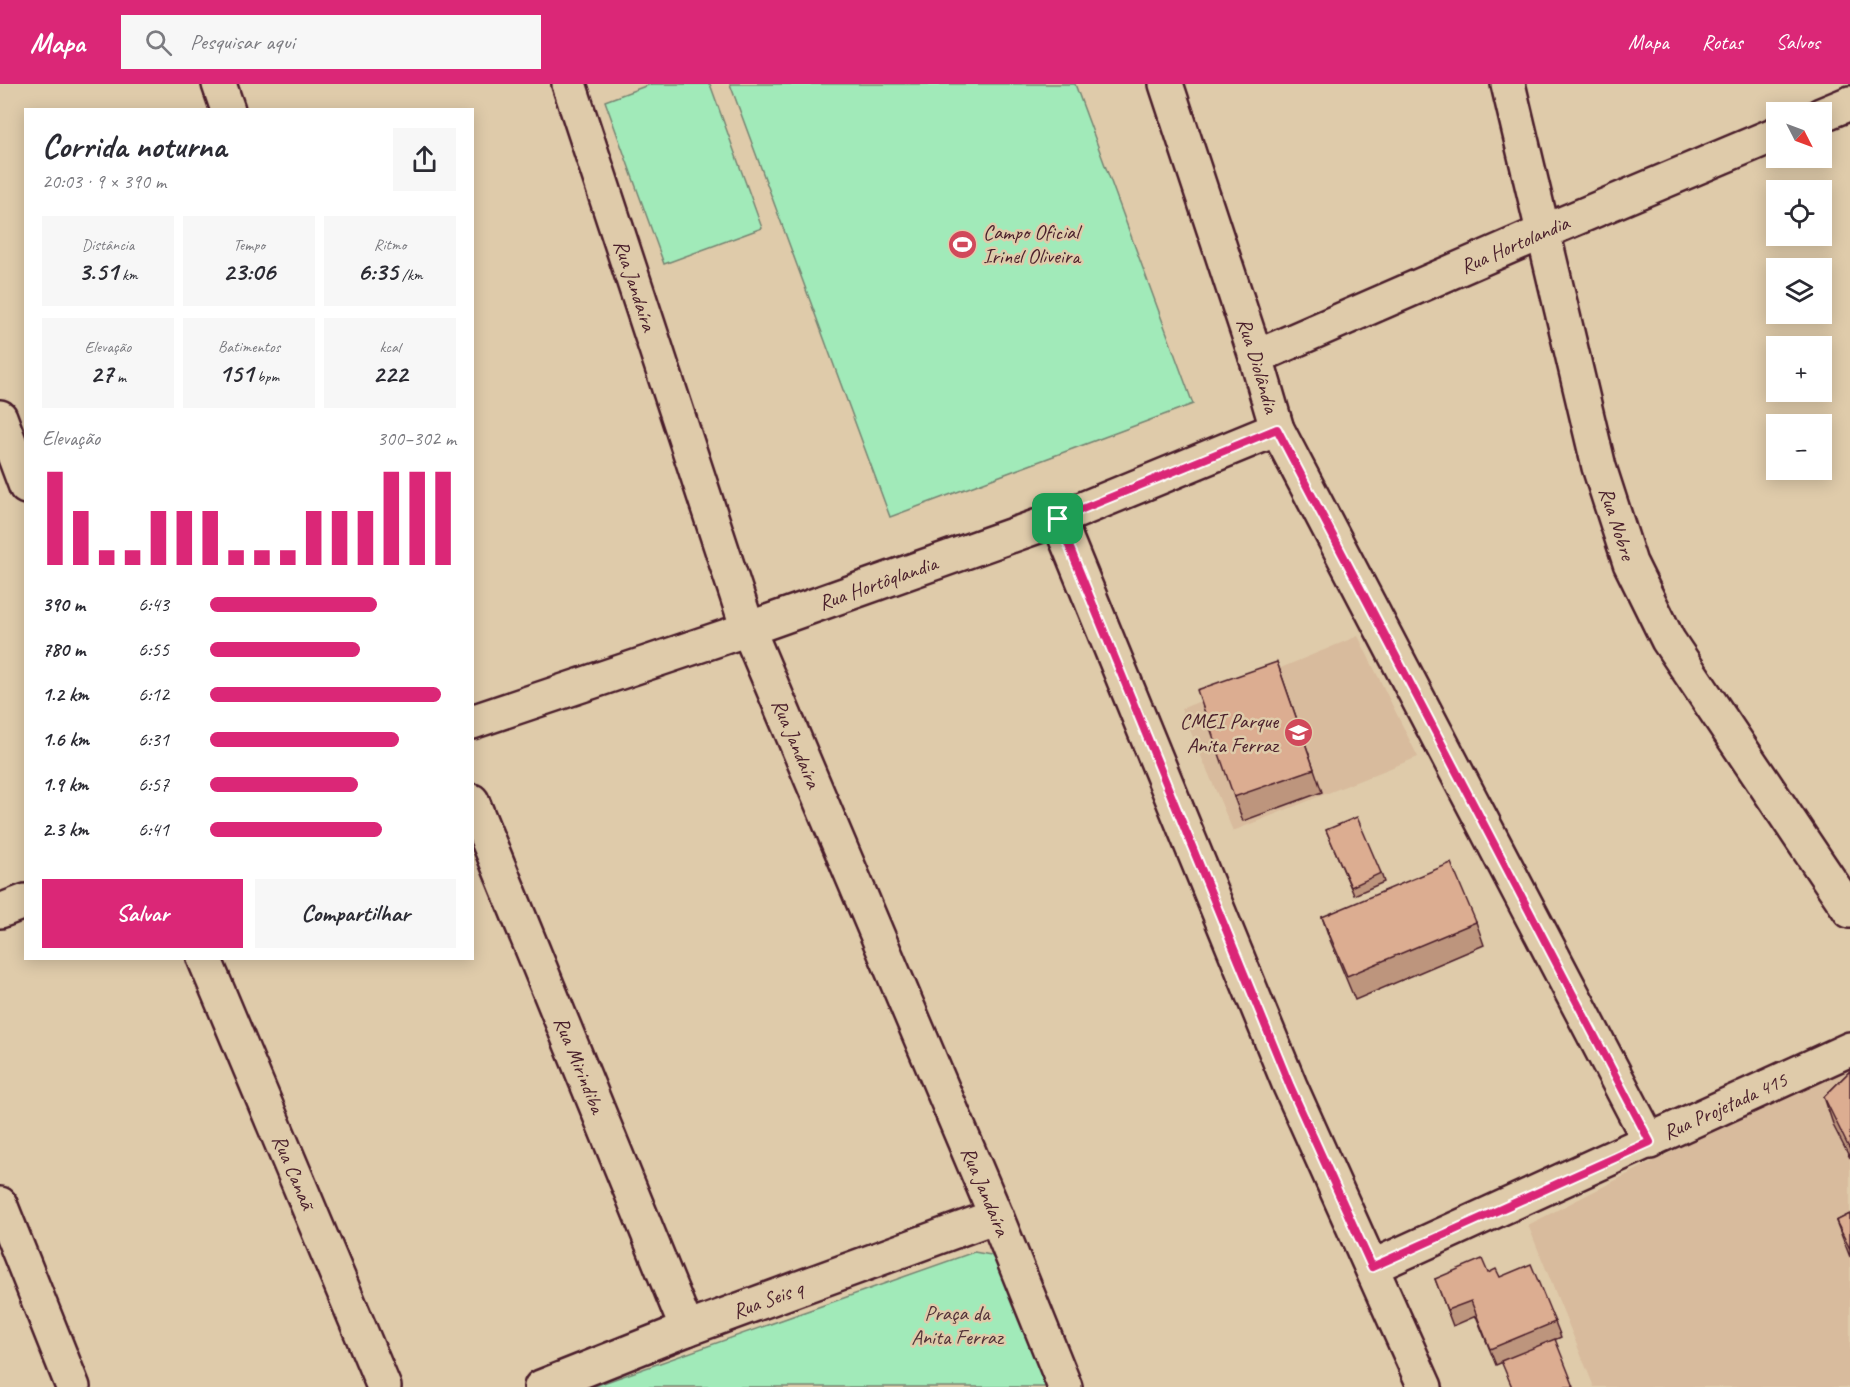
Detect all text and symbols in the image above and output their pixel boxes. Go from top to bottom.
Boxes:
search box [121,15,541,69]
text: Mapa [30,25,85,60]
icon: search [142,26,175,59]
text: Pesquisar aqui [190,28,295,56]
text: Mapa [1628,29,1669,55]
text: Rotas [1702,29,1743,55]
text: Salvos [1776,29,1820,55]
north arrow [1766,102,1832,168]
map controls [1766,102,1832,480]
text: Corrida noturna [42,125,226,167]
button: share [393,128,456,191]
text: 20:03 · 9 × 390 m [42,169,166,194]
button: locate [1766,180,1832,246]
street label: Rua Hortolandia [1456,209,1575,279]
place label: Campo Oficial Irinel Oliveira [983,219,1082,269]
sports icon: Campo Oficial Irinel Oliveira [946,228,978,260]
text: Distância [82,235,134,255]
text: Tempo [233,235,265,255]
text: Ritmo [374,235,406,255]
street label: Rua Jandaíra [608,236,663,336]
text: 3.51 [78,255,118,288]
text: 23:06 [223,255,275,288]
text: 6:35 [357,255,398,288]
button: layers [1766,258,1832,324]
text: km [118,265,138,285]
text: /km [398,265,423,285]
street label: Rua Diolândia [1231,314,1285,418]
button: + [1766,336,1832,402]
text: Elevação [85,337,131,357]
text: Batimentos [218,337,280,357]
text: kcal [379,337,401,357]
text: 27 [90,357,113,390]
text: 151 [219,357,253,390]
text: 222 [372,357,408,390]
text: m [113,367,126,387]
text: bpm [253,367,279,387]
button: − [1766,414,1832,480]
text: Elevação [42,426,100,451]
text: 300–302 m [377,426,456,451]
street label: Rua Nobre [1593,484,1642,565]
pin [1032,493,1083,544]
icon: arrive [1041,502,1074,535]
street label: Rua Hortôqlandia [815,549,943,616]
text: 390 m [42,592,85,617]
text: 6:43 [138,592,169,617]
text: 780 m [42,637,85,662]
text: 6:55 [138,637,169,662]
text: 1.2 km [42,682,89,707]
text: 6:12 [138,682,169,707]
street label: Rua Jandaíra [766,695,827,794]
place label: CMEI Parque Anita Ferraz [1180,708,1280,758]
school or university icon: CMEI Parque Anita Ferraz [1283,717,1315,749]
text: 1.6 km [42,727,89,752]
text: 6:31 [138,727,169,752]
text: 1.9 km [42,772,88,797]
text: 6:57 [138,772,169,797]
text: 2.3 km [42,817,89,842]
text: 6:41 [138,817,169,842]
button: Salvar [42,879,243,948]
button: Compartilhar [255,879,456,948]
street label: Rua Mirindiba [548,1013,612,1119]
street label: Rua Projetada 415 [1659,1066,1792,1145]
street label: Rua Canaã [267,1131,322,1216]
street label: Rua Jandaíra [955,1143,1016,1241]
street label: Rua Seis q [729,1274,808,1324]
park label: Praça da Anita Ferraz [911,1300,1005,1350]

